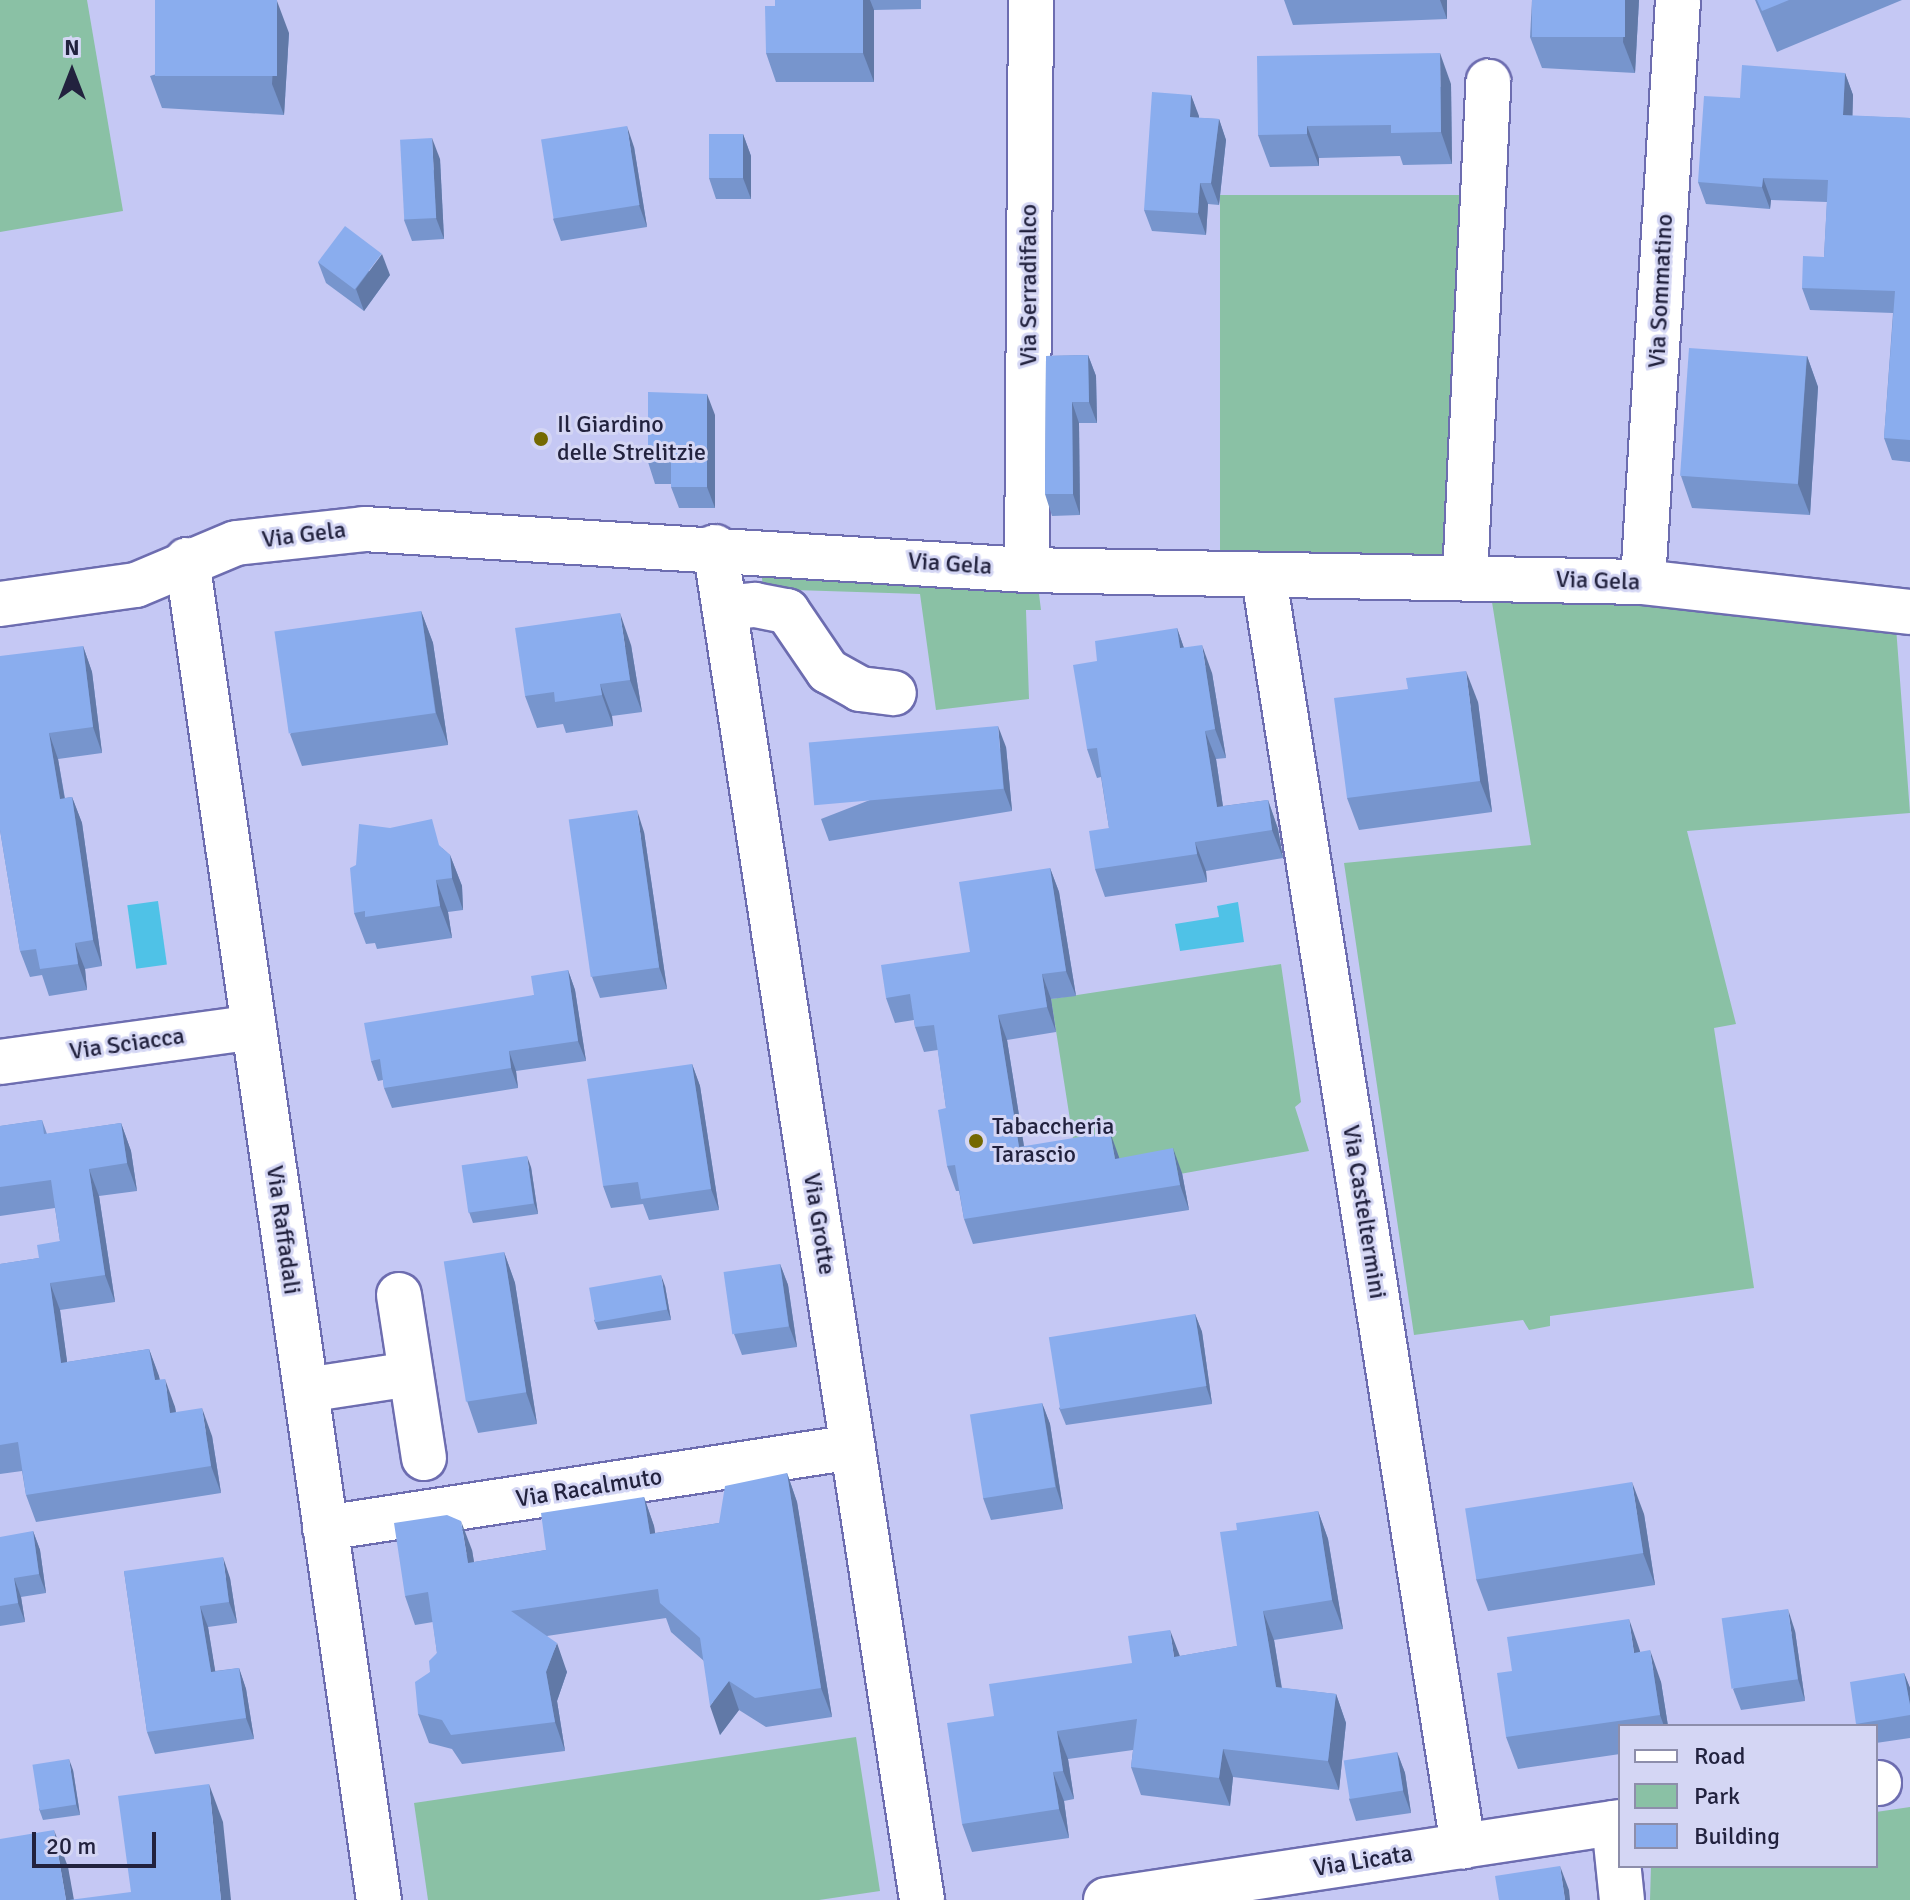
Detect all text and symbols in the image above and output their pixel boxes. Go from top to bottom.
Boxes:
north arrow [32,32,112,112]
text: N [64,34,80,61]
street label: Via Serradifalco [1015,204,1043,366]
street label: Via Sommatino [1643,213,1679,369]
place label: Il Giardino delle Strelitzie [557,411,706,467]
marker: Il Giardino delle Strelitzie [532,430,550,448]
street label: Via Gela [260,516,348,554]
street label: Via Gela [907,547,993,581]
street label: Via Gela [1555,565,1641,597]
street label: Via Sciacca [68,1022,186,1066]
place label: Tabaccheria Tarascio [992,1113,1114,1169]
street label: Via Casteltermini [1336,1123,1392,1301]
marker: Tabaccheria Tarascio [967,1132,985,1150]
street label: Via Raffadali [260,1164,306,1296]
street label: Via Grotte [797,1171,841,1277]
street label: Via Racalmuto [514,1462,664,1514]
legend [1618,1724,1878,1868]
text: Road [1694,1741,1745,1771]
text: Park [1694,1781,1740,1811]
scale bar [36,1816,160,1866]
text: Building [1694,1821,1780,1851]
text: 20 m [46,1831,96,1861]
street label: Via Licata [1311,1839,1415,1883]

